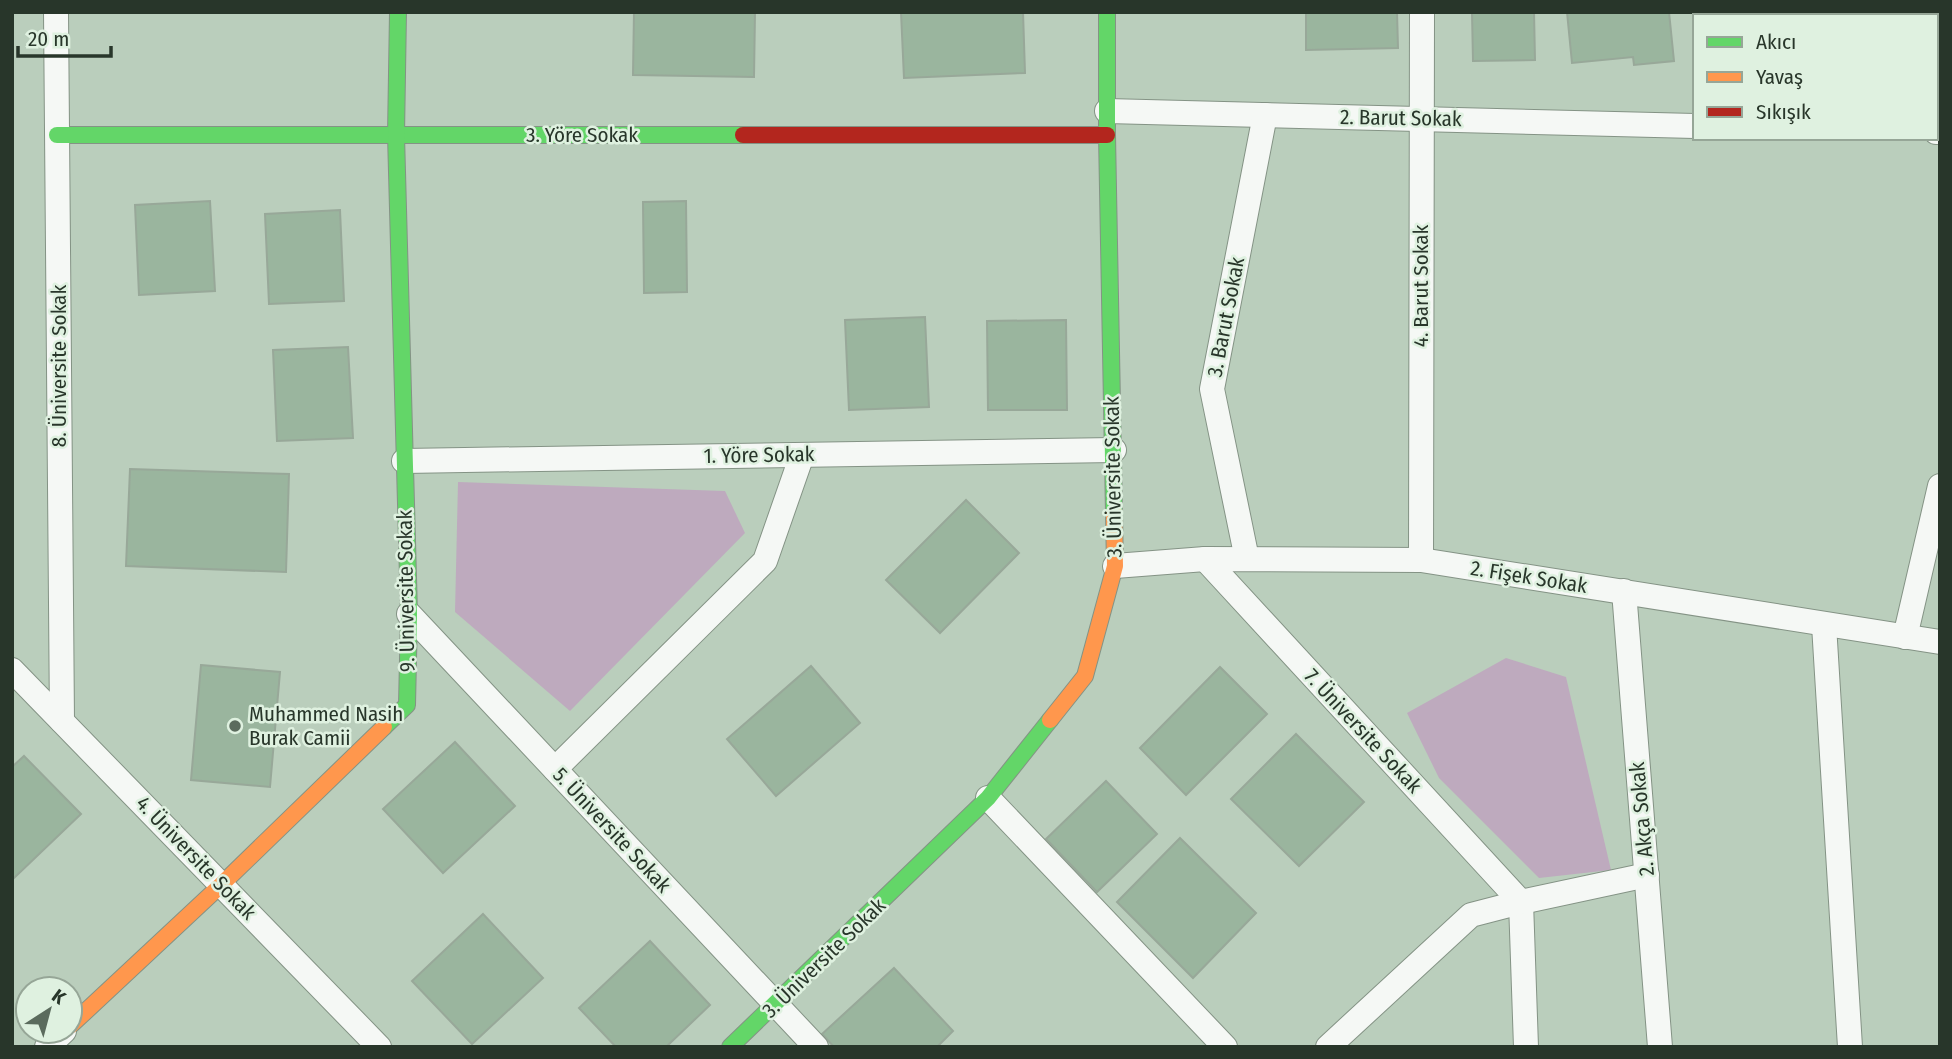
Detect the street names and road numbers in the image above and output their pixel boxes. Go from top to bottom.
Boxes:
street label: 2. Barut Sokak [1340,104,1462,132]
street label: 3. Yöre Sokak [526,122,638,148]
street label: 4. Barut Sokak [1408,225,1434,347]
street label: 3. Barut Sokak [1202,255,1250,379]
street label: 8. Üniversite Sokak [46,285,72,447]
street label: 3. Üniversite Sokak [1099,396,1127,558]
street label: 1. Yöre Sokak [703,441,815,469]
street label: 9. Üniversite Sokak [392,510,420,672]
street label: 2. Fişek Sokak [1469,555,1589,599]
street label: 7. Üniversite Sokak [1299,663,1427,799]
street label: 2. Akça Sokak [1624,761,1660,877]
street label: 5. Üniversite Sokak [547,762,677,898]
street label: 4. Üniversite Sokak [130,791,262,925]
street label: 3. Üniversite Sokak [757,892,891,1023]

